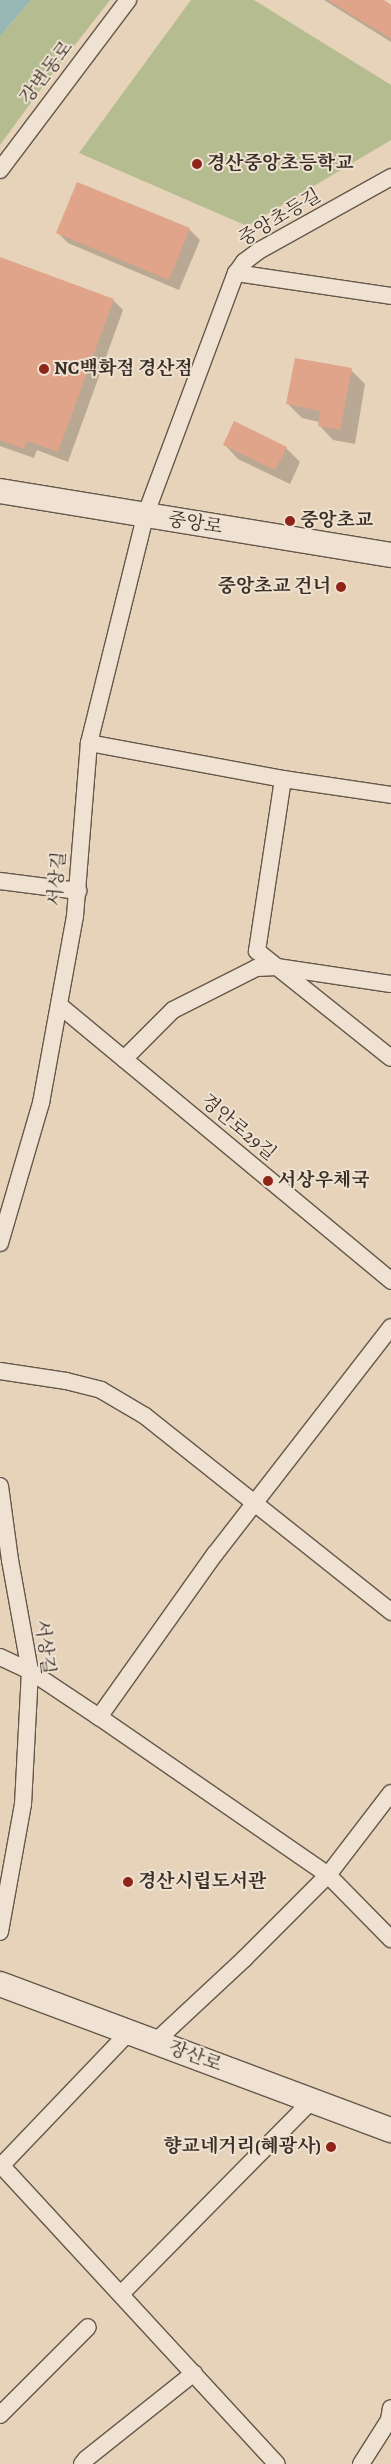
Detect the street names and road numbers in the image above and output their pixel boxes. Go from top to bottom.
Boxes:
street label: 강변동로 [16,37,78,109]
street label: 중앙초등길 [235,185,325,251]
street label: 중앙로 [166,508,224,540]
street label: 서상길 [44,851,72,907]
street label: 경안로29길 [196,1090,280,1166]
street label: 서상길 [29,1618,59,1676]
street label: 장산로 [165,2037,225,2077]

